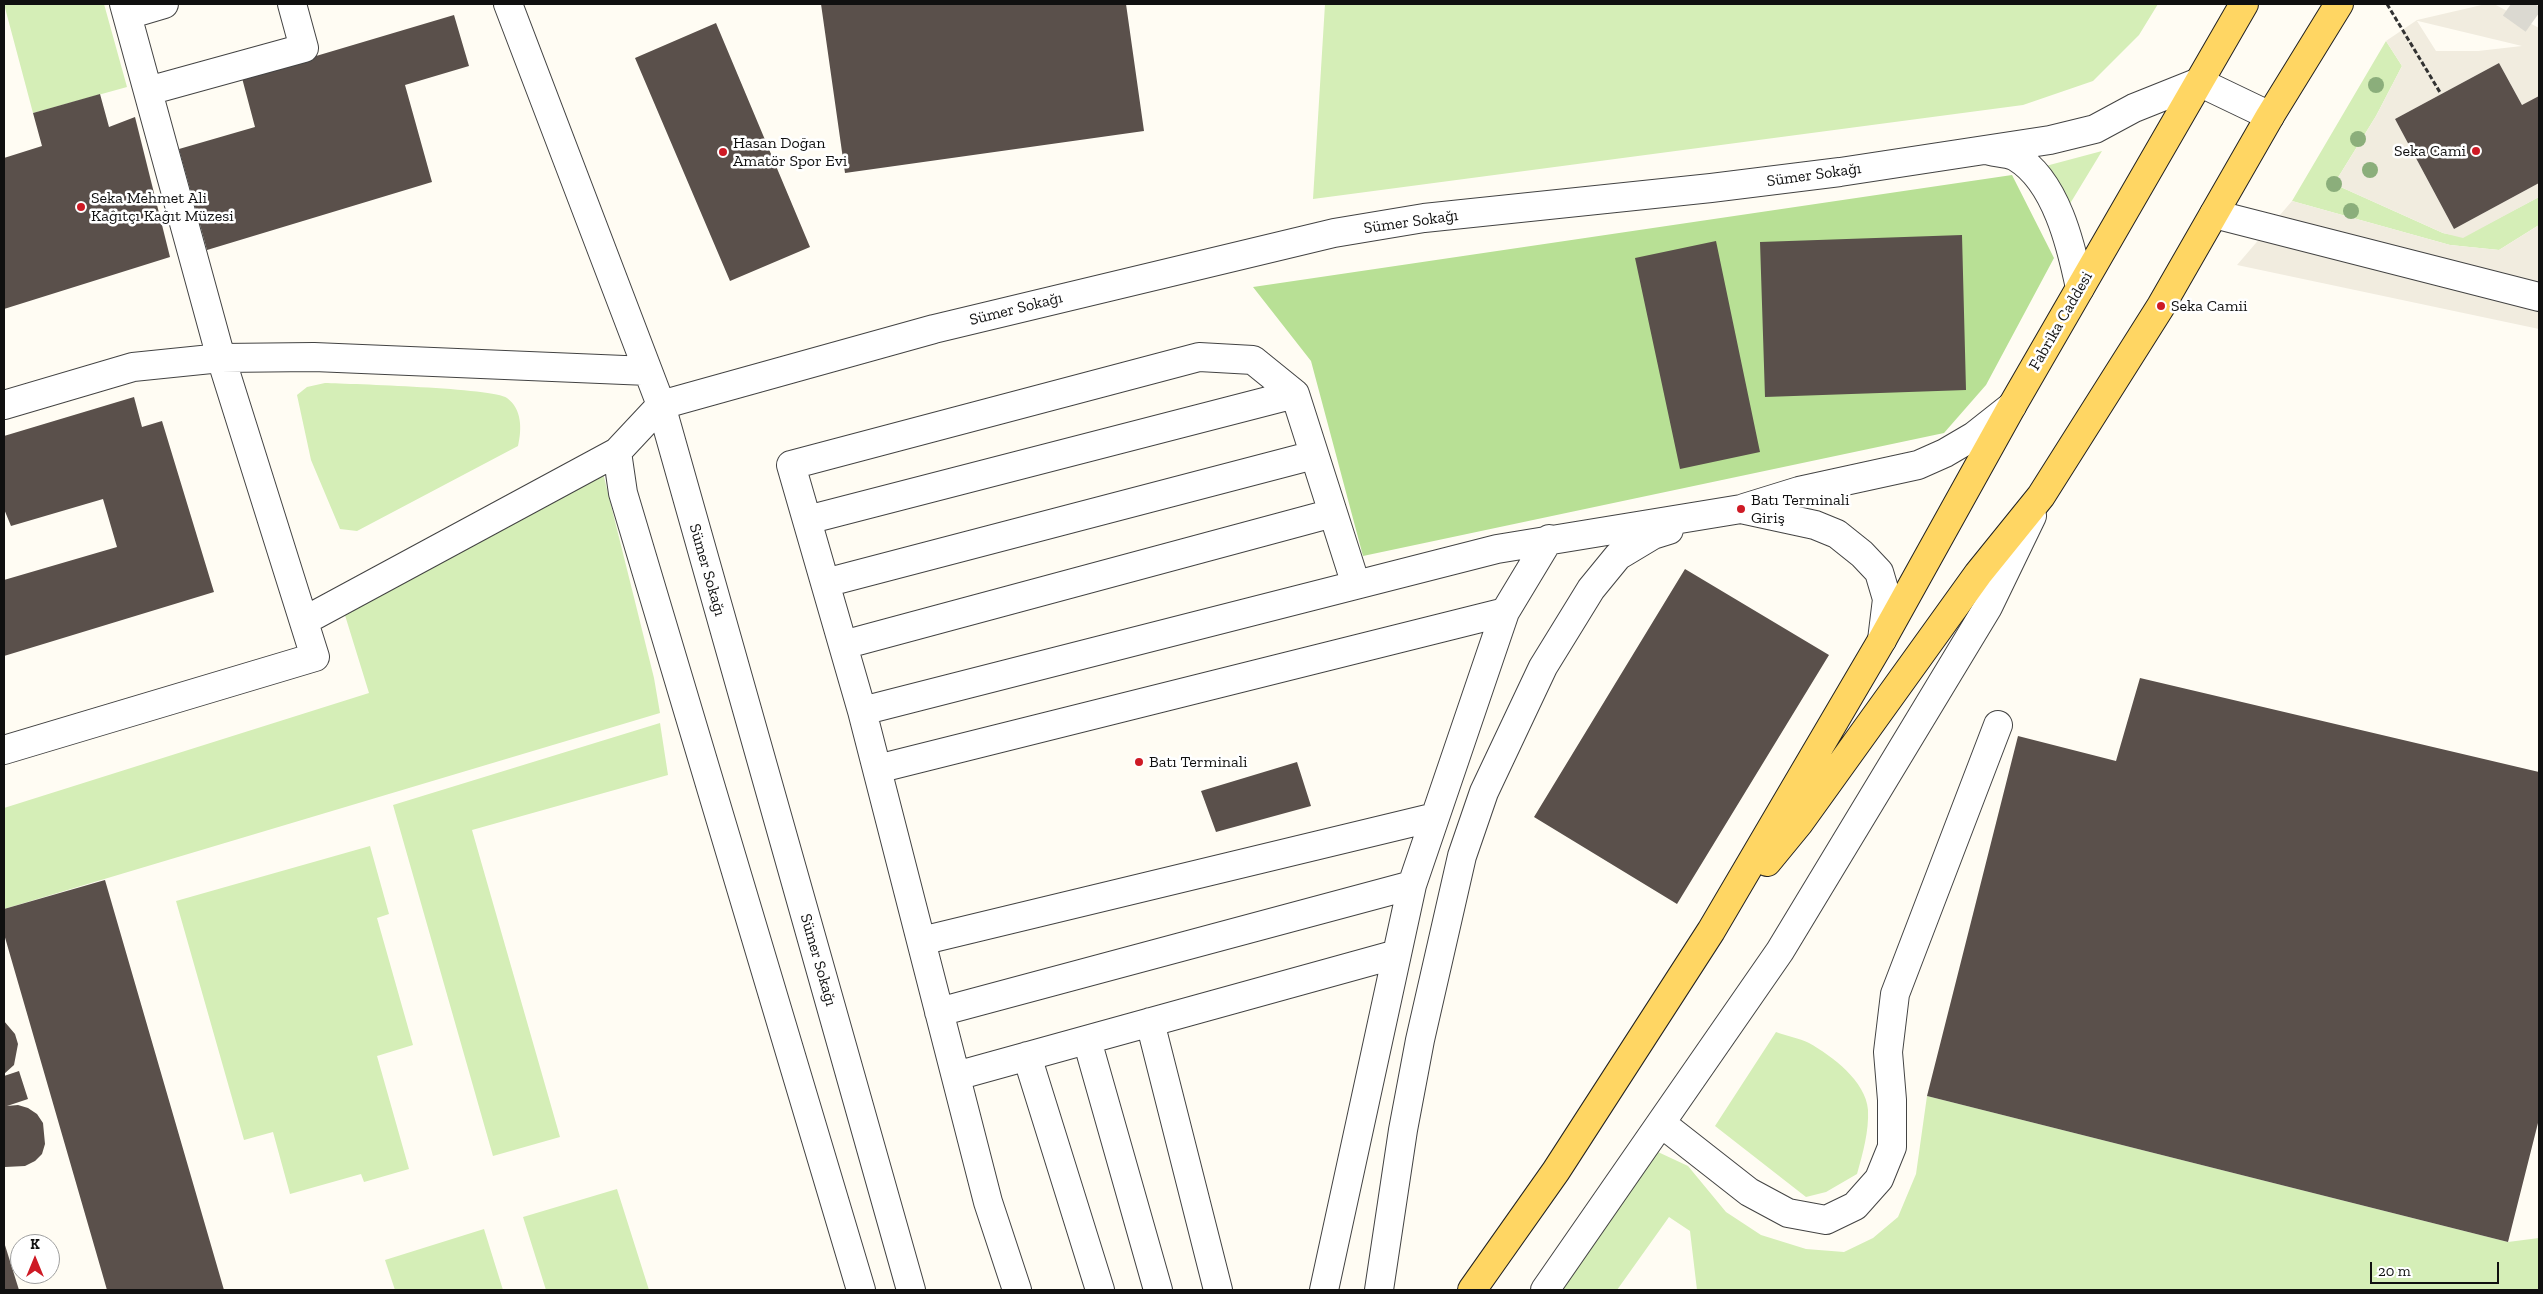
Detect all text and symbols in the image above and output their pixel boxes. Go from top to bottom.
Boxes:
place label: Hasan Doğan Amatör Spor Evi [733,133,847,171]
place label: Seka Cami [2394,141,2466,161]
marker: Seka Cami [2470,145,2482,157]
marker: Hasan Doğan Amatör Spor Evi [717,146,729,158]
street label: Sümer Sokağı [1766,159,1862,191]
place label: Seka Mehmet Ali Kağıtçı Kağıt Müzesi [91,188,234,226]
marker: Seka Mehmet Ali Kağıtçı Kağıt Müzesi [75,201,87,213]
street label: Sümer Sokağı [1363,206,1459,238]
street label: Fabrika Caddesi [2025,268,2097,374]
street label: Sümer Sokağı [967,288,1065,330]
place label: Seka Camii [2171,296,2248,316]
marker: Seka Camii [2155,300,2167,312]
place label: Batı Terminali Giriş [1751,490,1849,528]
marker: Batı Terminali Giriş [1735,503,1747,515]
street label: Sümer Sokağı [685,522,729,618]
place label: Batı Terminali [1149,752,1247,772]
marker: Batı Terminali [1133,756,1145,768]
street label: Sümer Sokağı [796,912,840,1008]
north arrow [10,1234,60,1284]
text: K [30,1236,40,1253]
scale bar [2373,1252,2502,1284]
text: 20 m [2378,1262,2411,1280]

